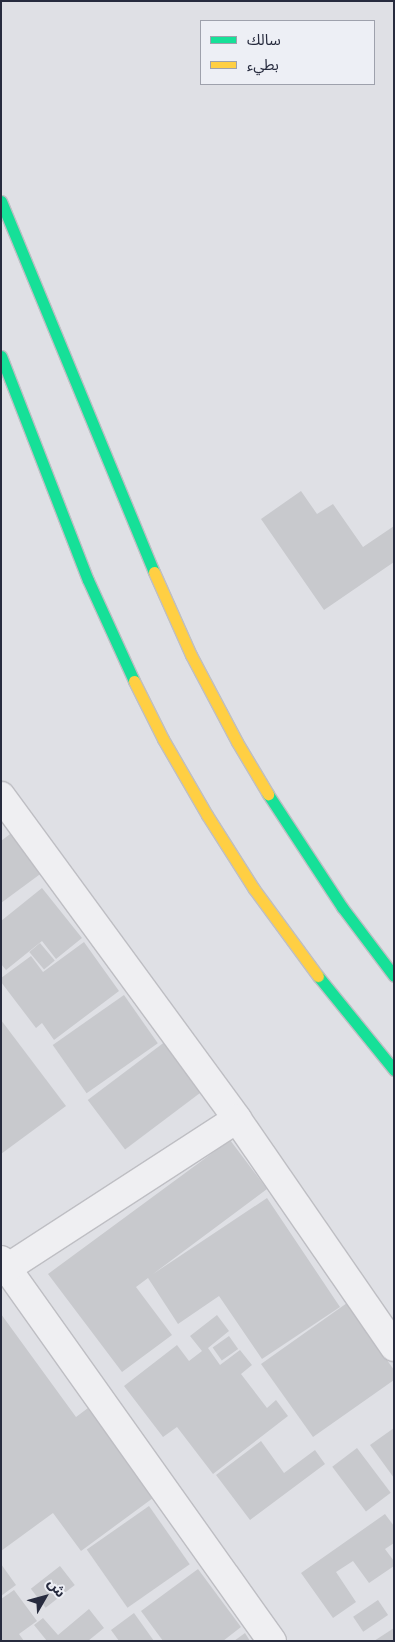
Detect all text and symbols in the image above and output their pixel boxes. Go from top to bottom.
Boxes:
legend [200,20,375,85]
text: سالك [247,29,281,50]
text: بطيء [247,54,279,75]
north arrow [20,1572,70,1622]
text: ش [44,1574,71,1601]

